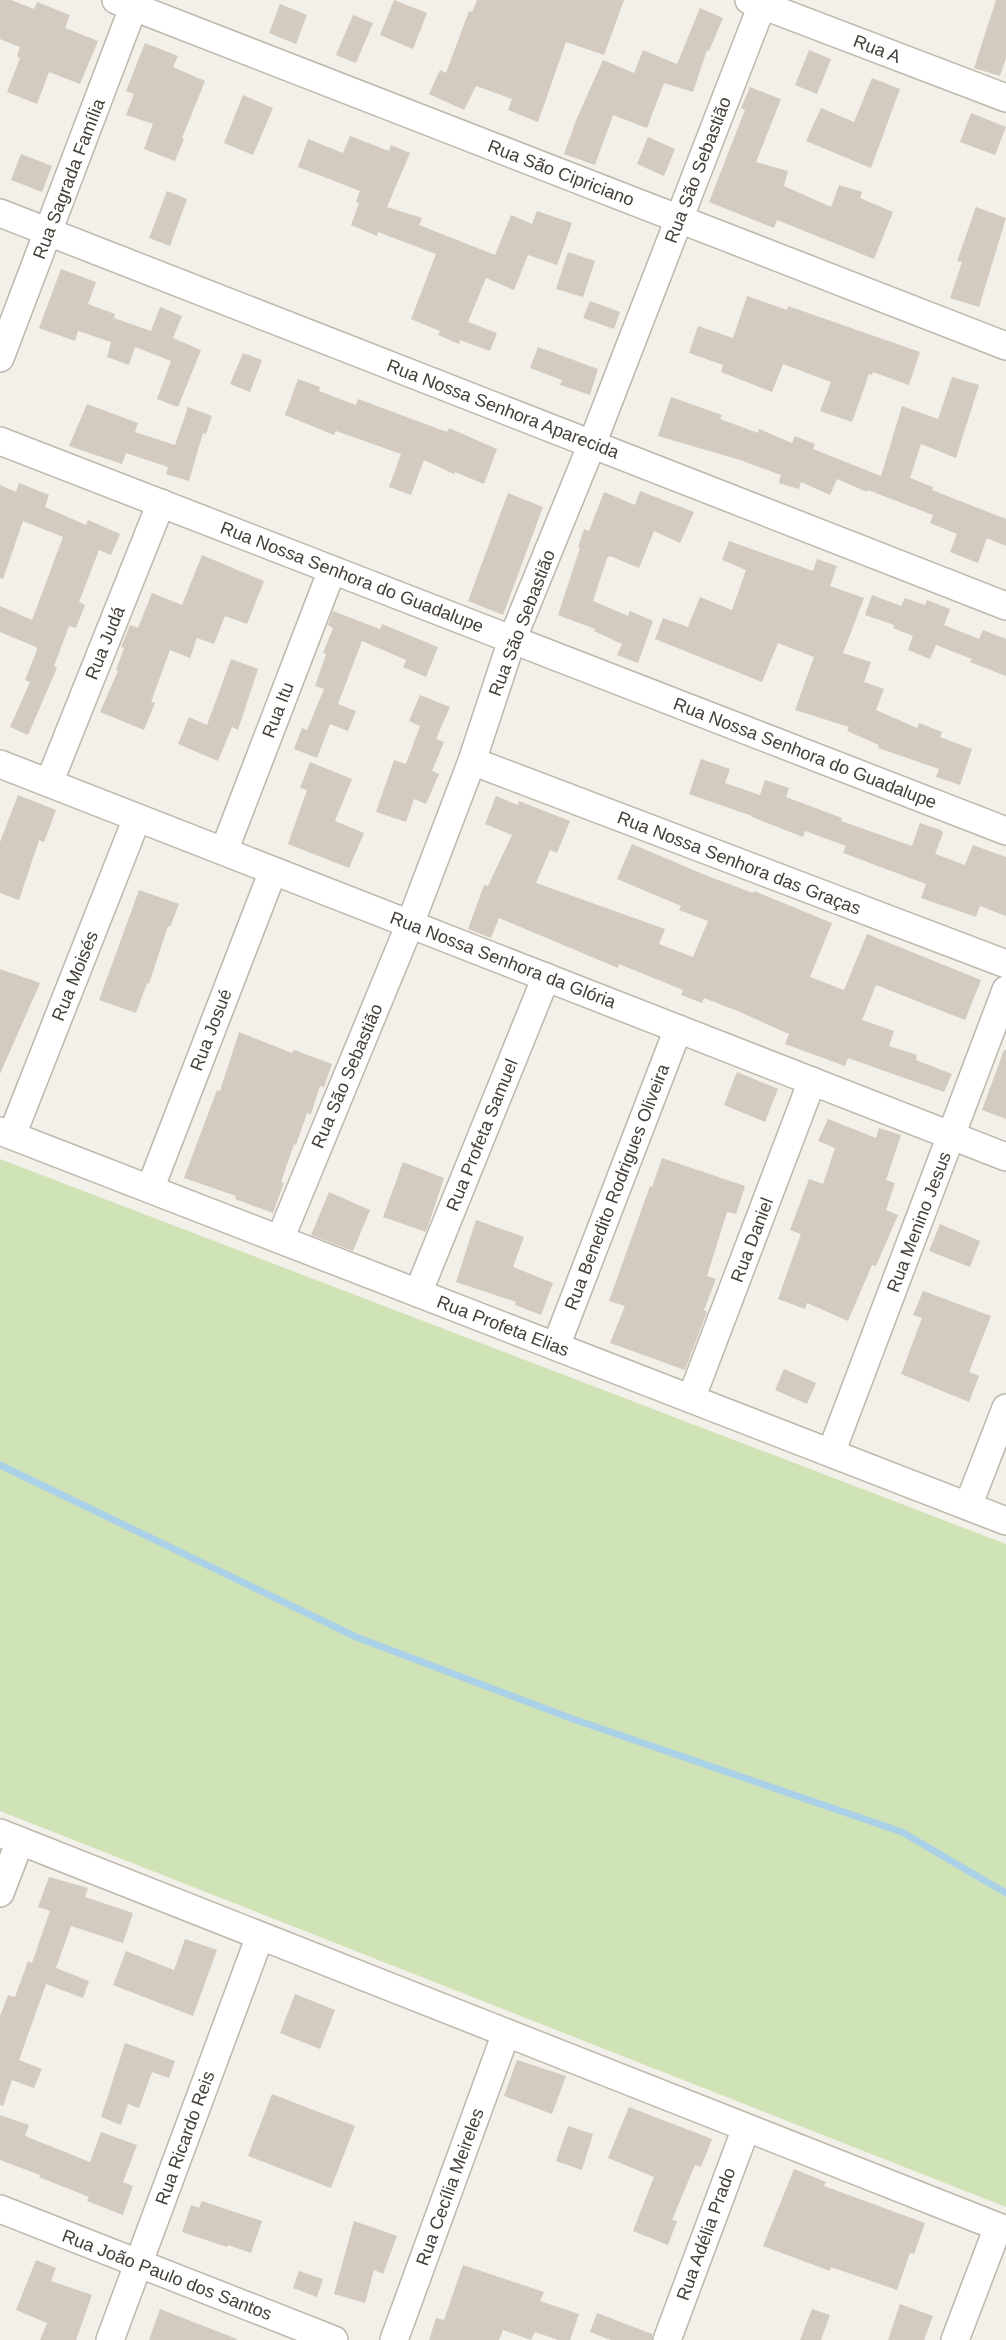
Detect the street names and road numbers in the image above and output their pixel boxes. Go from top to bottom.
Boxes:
street label: Rua A [851,31,903,67]
street label: Rua São Sebastião [661,94,735,246]
street label: Rua Sagrada Família [29,95,109,262]
street label: Rua São Cipriciano [485,136,637,210]
street label: Rua Nossa Senhora Aparecida [384,355,623,463]
street label: Rua Nossa Senhora do Guadalupe [218,517,486,637]
street label: Rua São Sebastião [485,547,559,699]
street label: Rua Judá [81,603,129,682]
street label: Rua Itu [258,679,298,741]
street label: Rua Nossa Senhora do Guadalupe [671,693,939,813]
street label: Rua Nossa Senhora das Graças [614,807,864,919]
street label: Rua Nossa Senhora da Glória [387,908,620,1013]
street label: Rua Moisés [48,928,102,1024]
street label: Rua Josué [186,986,236,1074]
street label: Rua São Sebastião [307,1001,387,1151]
street label: Rua Profeta Samuel [442,1056,522,1214]
street label: Rua Benedito Rodrigues Oliveira [561,1060,674,1313]
street label: Rua Menino Jesus [883,1149,955,1295]
street label: Rua Daniel [727,1195,777,1285]
street label: Rua Profeta Elias [434,1292,572,1360]
street label: Rua Ricardo Reis [151,2068,219,2208]
street label: Rua Cecília Meireles [412,2106,488,2268]
street label: Rua Adélia Prado [673,2165,739,2303]
street label: Rua João Paulo dos Santos [59,2226,275,2324]

